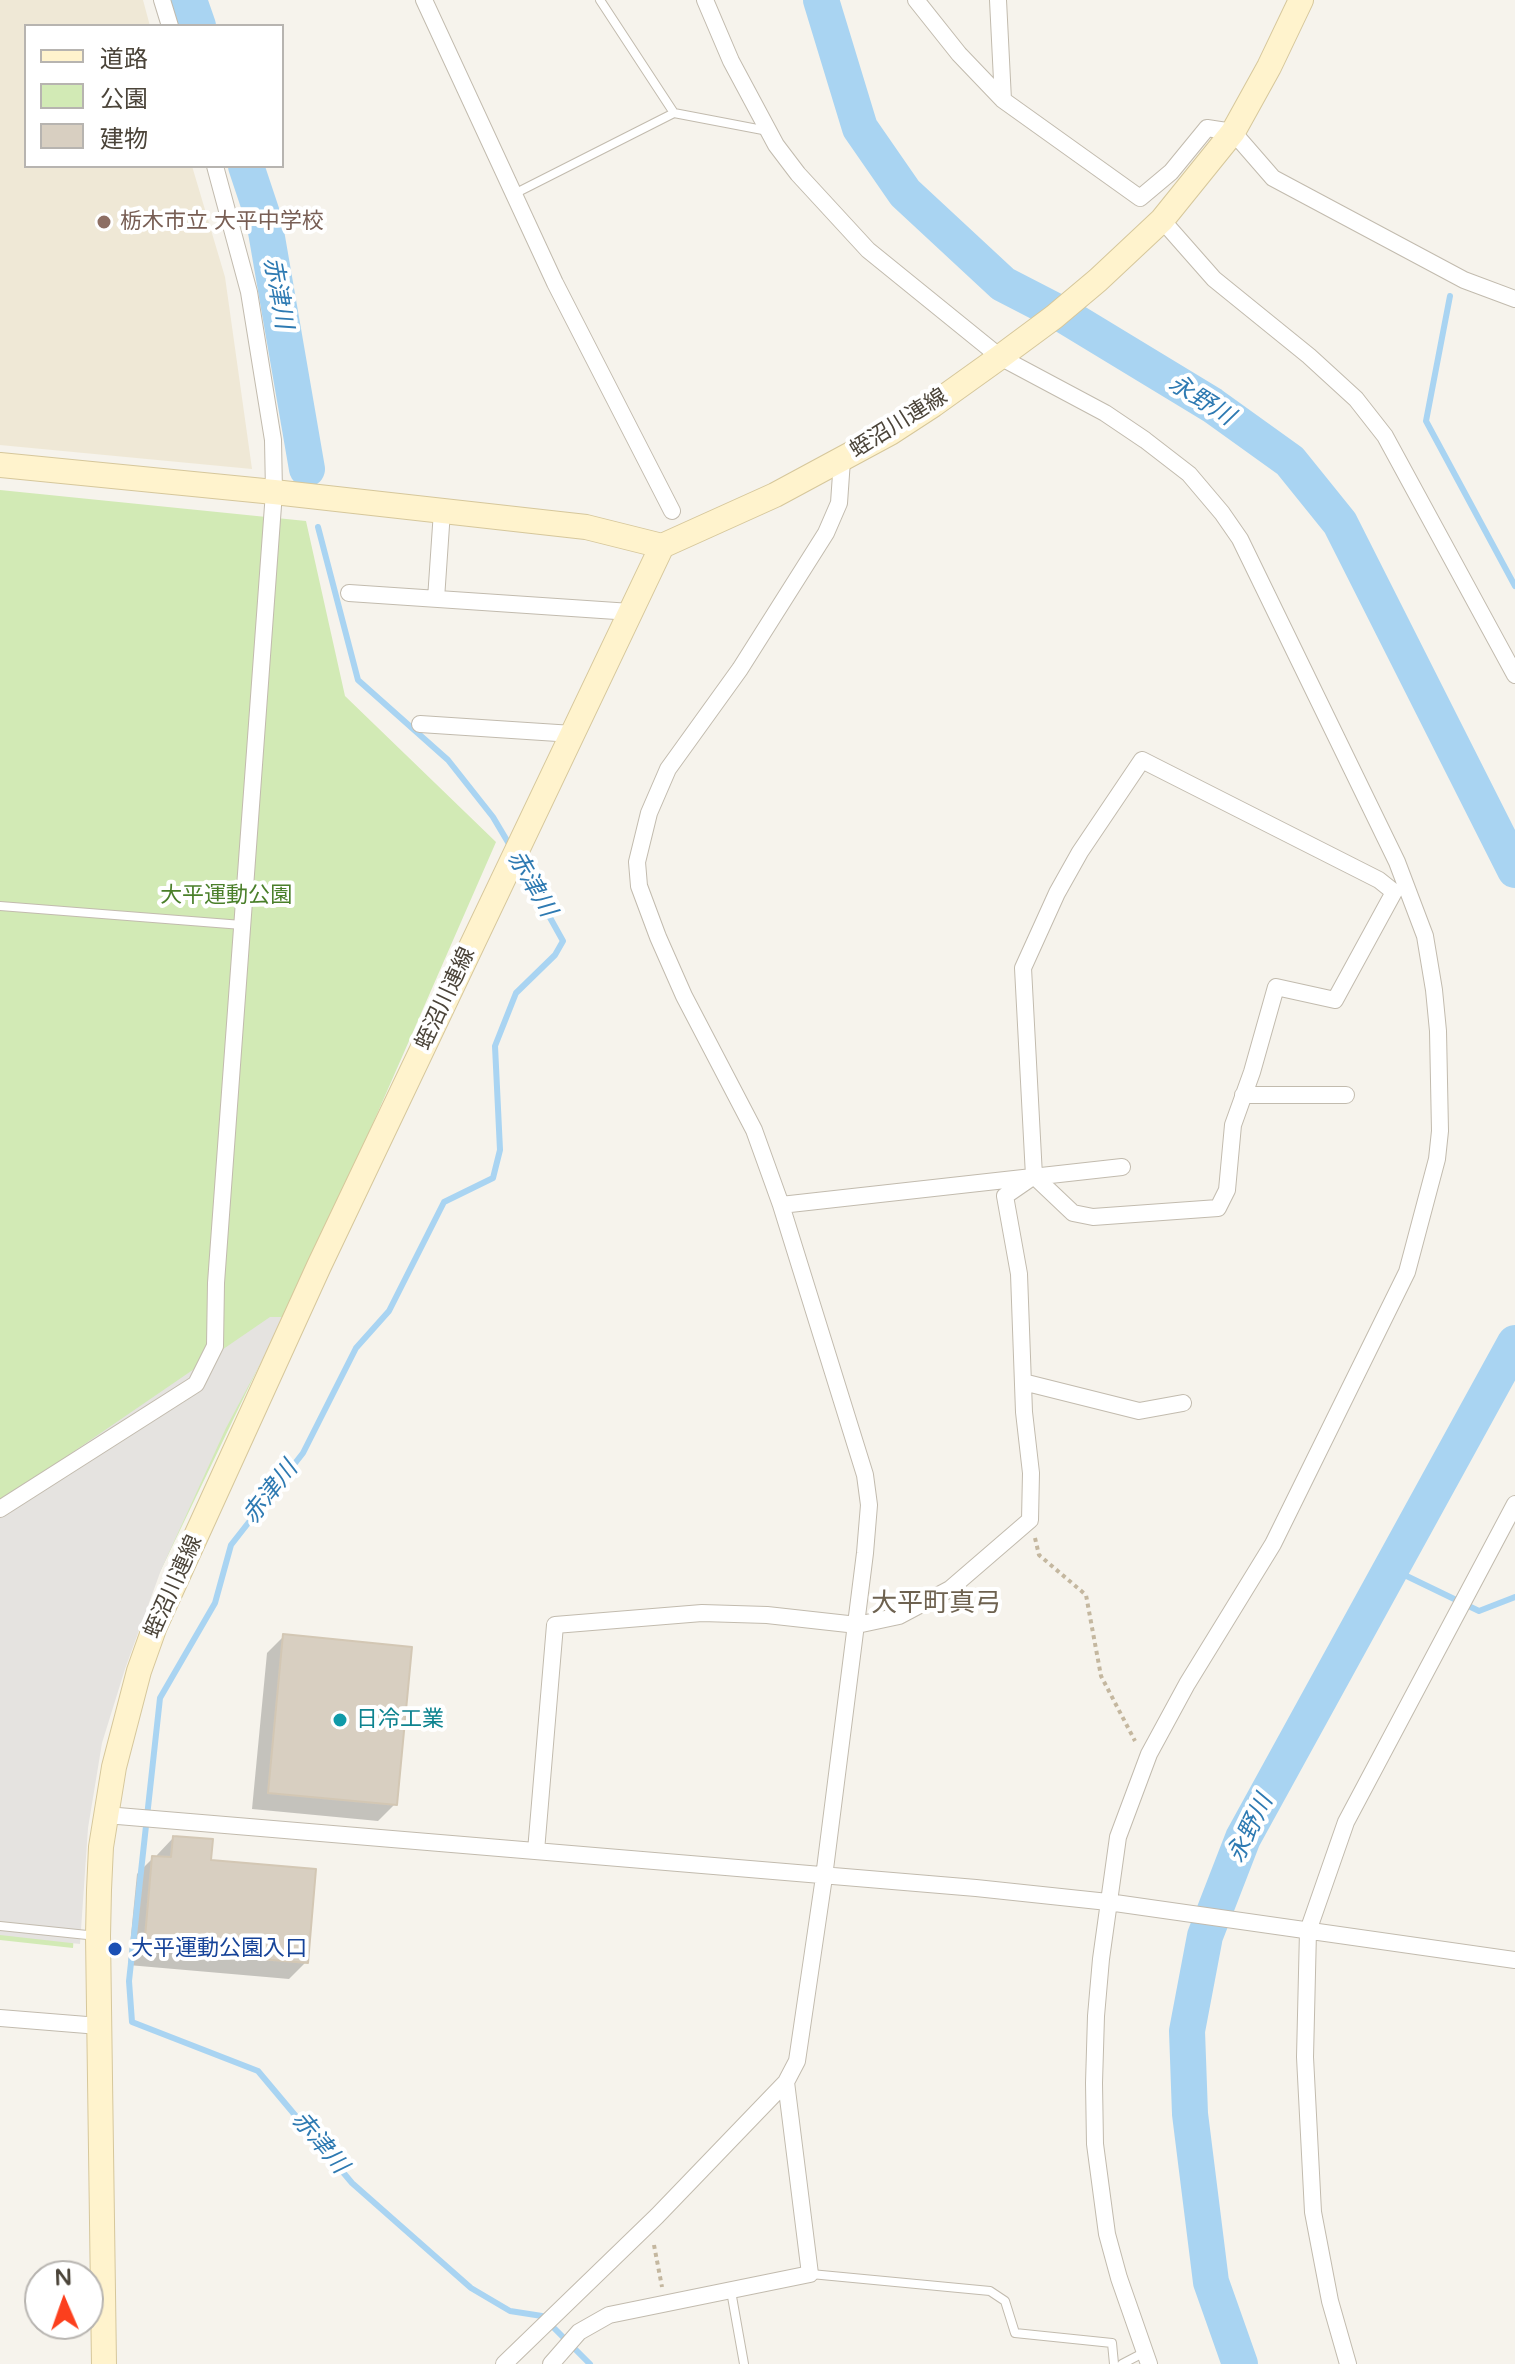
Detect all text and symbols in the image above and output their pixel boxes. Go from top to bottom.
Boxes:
legend [24,24,284,168]
text: 道路 [100,45,148,74]
text: 公園 [100,85,148,114]
text: 建物 [100,125,148,154]
place label: 栃木市立 大平中学校 [120,209,324,235]
marker: 栃木市立 大平中学校 [95,213,113,231]
water label: 赤津川 [257,255,297,331]
water label: 永野川 [1163,370,1239,432]
street label: 蛭沼川連線 [845,384,953,464]
water label: 赤津川 [501,846,561,922]
park label: 大平運動公園 [160,883,292,909]
street label: 蛭沼川連線 [411,944,481,1054]
water label: 赤津川 [237,1456,305,1530]
street label: 蛭沼川連線 [140,1531,208,1643]
district label: 大平町真弓 [871,1588,1001,1620]
place label: 日冷工業 [356,1707,444,1733]
marker: 日冷工業 [331,1711,349,1729]
water label: 永野川 [1222,1790,1280,1868]
place label: 大平運動公園入口 [131,1936,307,1962]
marker: 大平運動公園入口 [106,1940,124,1958]
water label: 赤津川 [285,2106,353,2180]
north arrow [24,2260,104,2340]
text: N [54,2265,73,2291]

